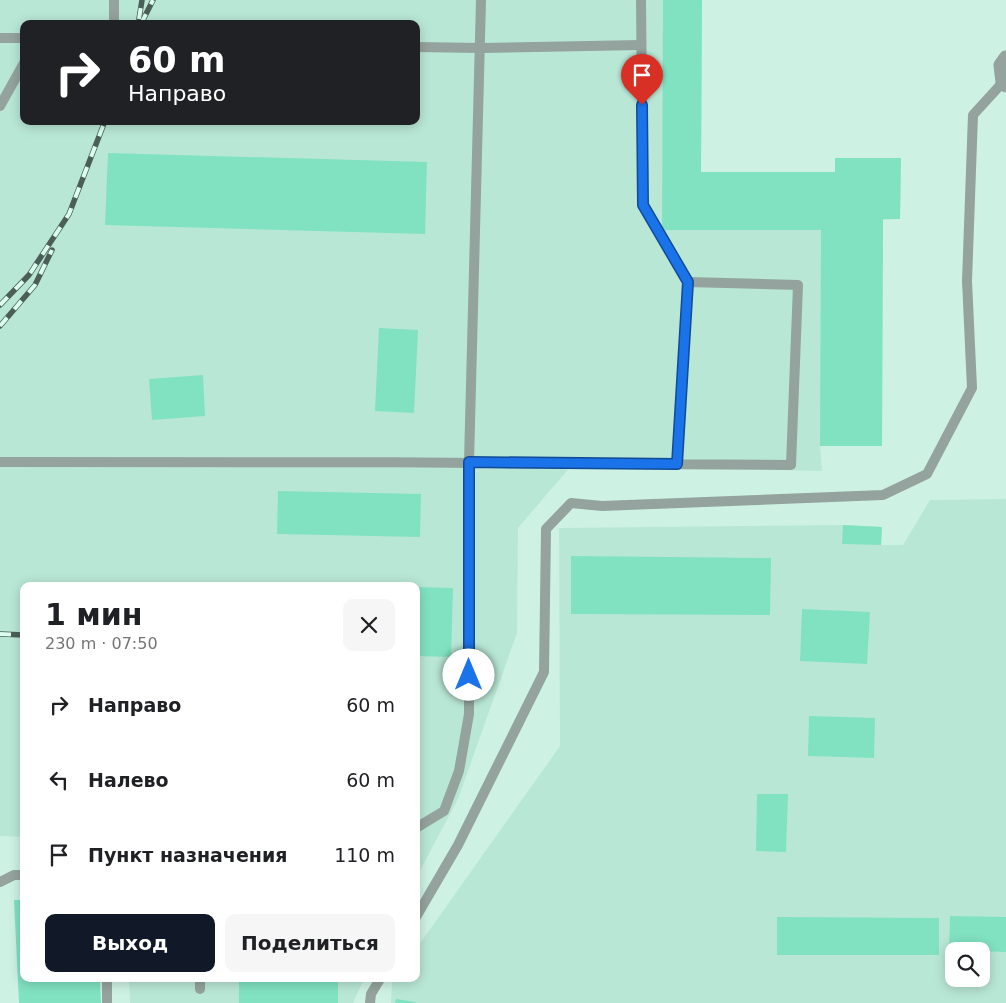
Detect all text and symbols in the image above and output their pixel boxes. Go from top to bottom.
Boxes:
icon: right [45,40,110,105]
text: 60 m [128,40,225,80]
pin [621,54,663,105]
icon: arrive [628,61,656,89]
text: Направо [128,81,226,106]
text: 1 мин [45,597,143,632]
button: close [343,599,395,651]
text: 230 m · 07:50 [45,634,158,653]
position arrow [442,648,494,700]
icon: right [45,691,73,719]
text: Направо [88,694,181,716]
text: 60 m [346,694,395,716]
icon: left [45,766,73,794]
text: Налево [88,769,169,791]
text: 60 m [346,769,395,791]
icon: arrive [45,841,73,869]
text: Пункт назначения [88,844,287,866]
text: 110 m [334,844,395,866]
button: Выход [45,914,215,972]
button: Поделиться [225,914,395,972]
map controls [945,942,990,987]
button: search [945,942,990,987]

